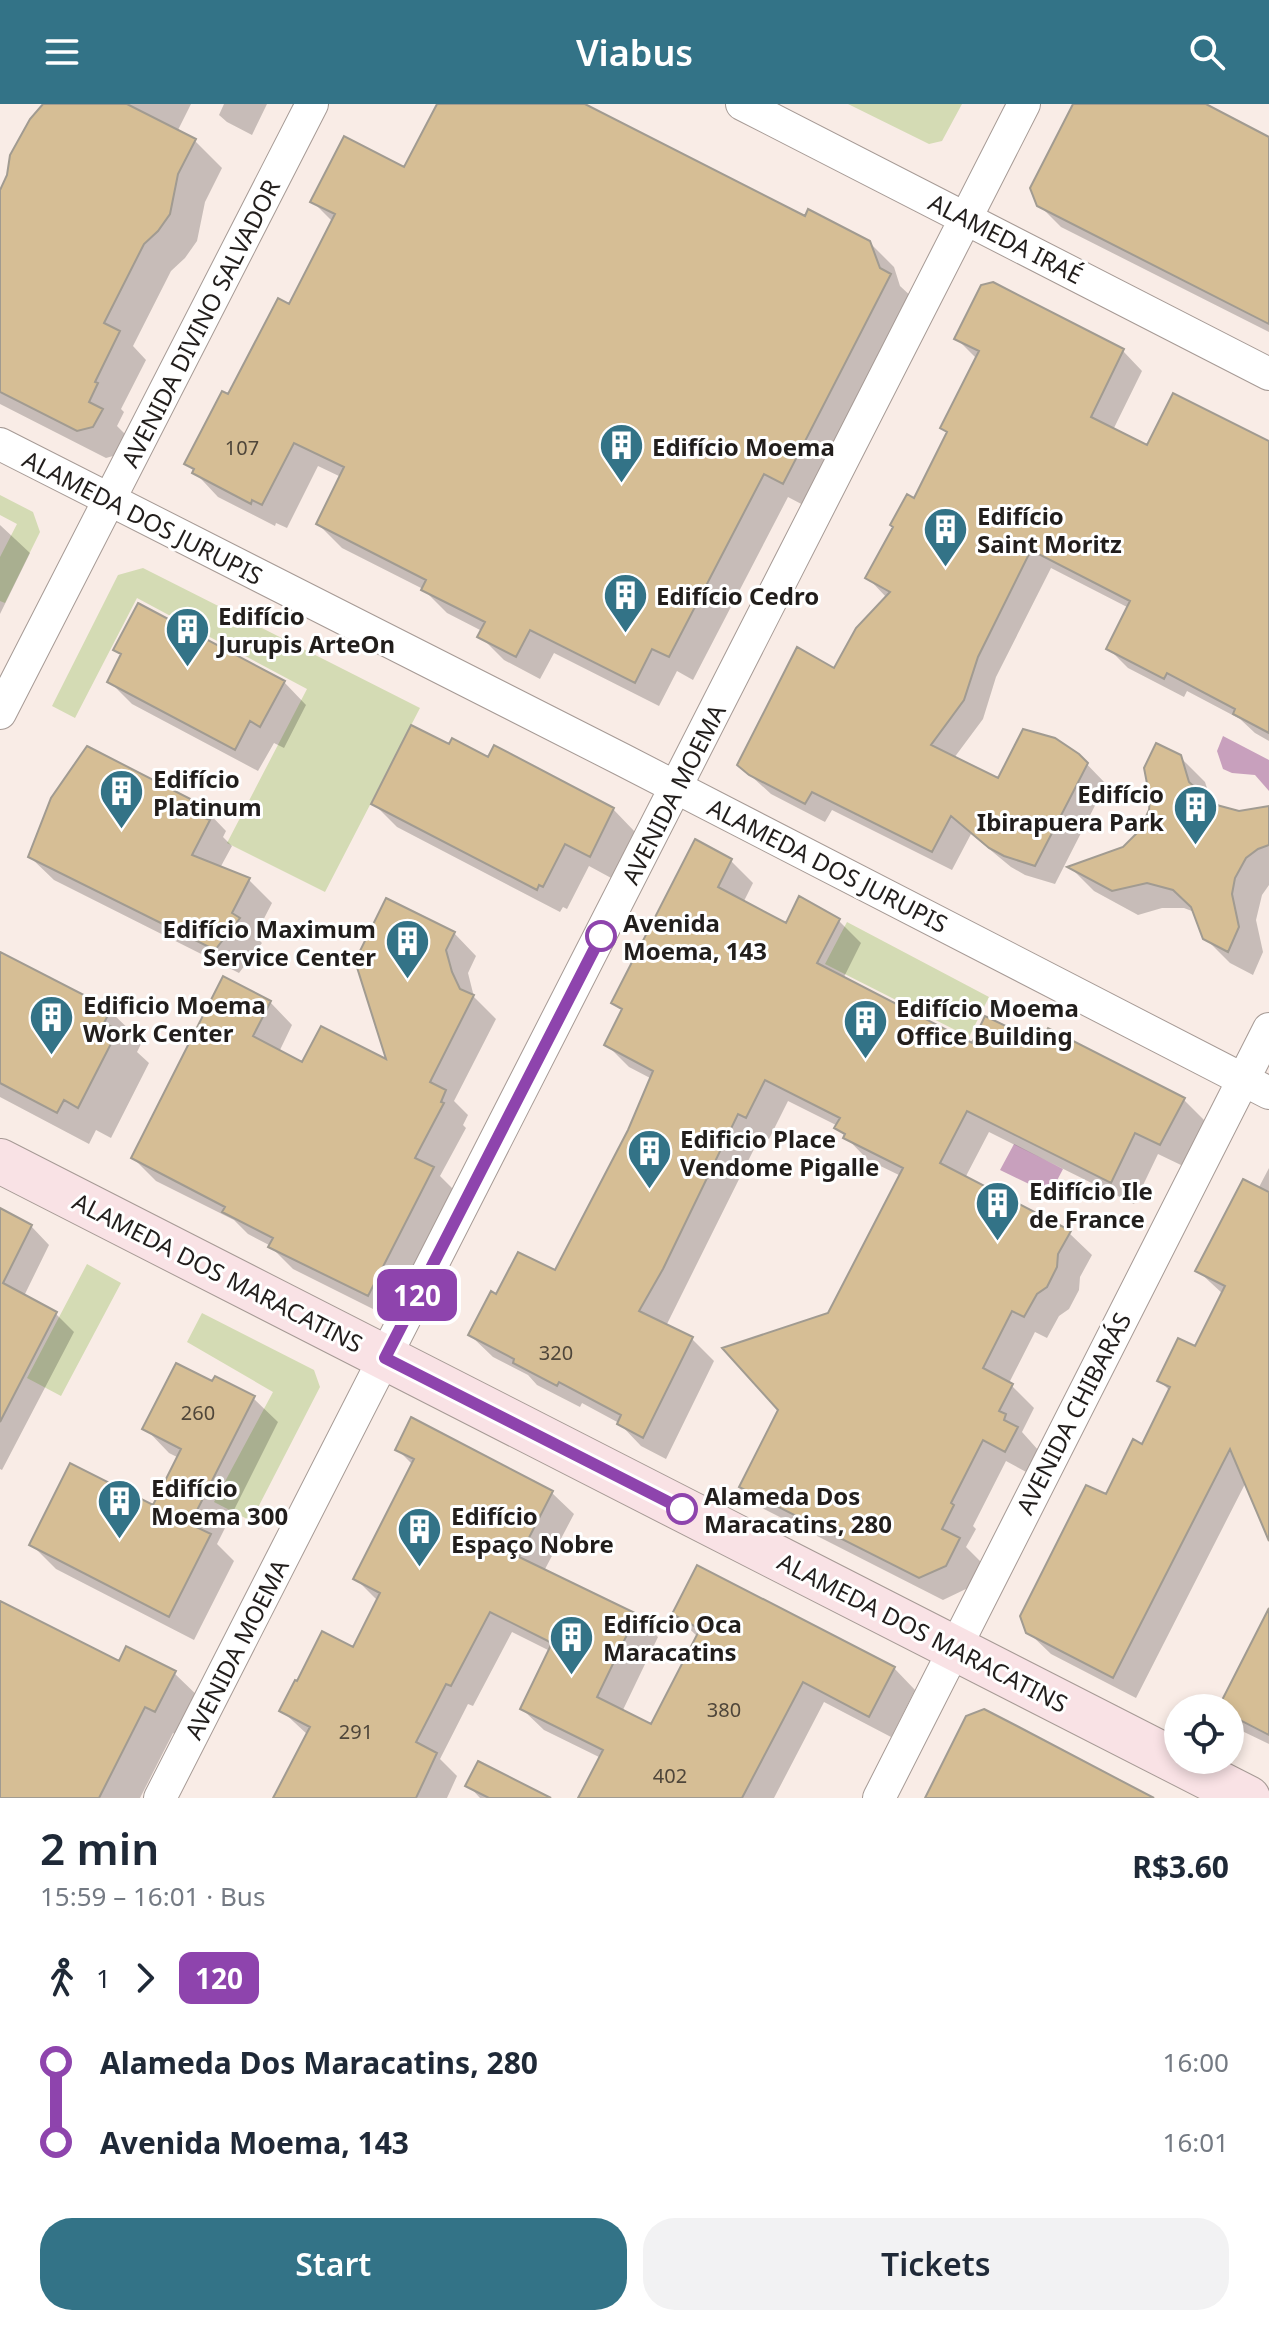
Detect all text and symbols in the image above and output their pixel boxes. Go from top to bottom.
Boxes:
text: Viabus [576,28,693,77]
icon: menu [40,30,84,74]
icon: search [1185,30,1229,74]
street label: AVENIDA DIVINO SALVADOR [113,173,287,473]
street label: ALAMEDA IRAÉ [923,185,1089,291]
building icon: Edifício Moema [597,422,645,485]
place label: Edifício Moema [652,430,835,463]
house number: 107 [225,434,259,461]
street label: ALAMEDA DOS JURUPIS [17,442,269,592]
place label: Edifício Saint Moritz [977,499,1122,560]
building icon: Edifício Saint Moritz [922,505,970,568]
building icon: Edifício Cedro [601,571,649,634]
place label: Edifício Cedro [656,579,819,612]
place label: Edifício Jurupis ArteOn [216,599,395,660]
building icon: Edifício Jurupis ArteOn [163,605,211,668]
street label: AVENIDA MOEMA [613,698,733,890]
place label: Edifício Platinum [153,762,262,823]
building icon: Edifício Platinum [98,768,146,831]
place label: Edifício Ibirapuera Park [977,777,1164,838]
building icon: Edifício Ibirapuera Park [1171,783,1219,846]
street label: ALAMEDA DOS JURUPIS [702,790,954,940]
place label: Avenida Moema, 143 [623,906,767,967]
place label: Edifício Maximum Service Center [162,912,376,973]
building icon: Edifício Maximum Service Center [383,918,431,981]
marker: Avenida Moema, 143 [586,921,616,951]
place label: Edificio Moema Work Center [83,988,266,1049]
place label: Edifício Moema Office Building [896,991,1079,1052]
building icon: Edificio Moema Work Center [28,994,76,1057]
building icon: Edifício Moema Office Building [841,997,889,1060]
place label: Edificio Place Vendome Pigalle [680,1122,879,1183]
building icon: Edificio Place Vendome Pigalle [625,1128,673,1191]
place label: Edifício Ile de France [1029,1174,1153,1235]
building icon: Edifício Ile de France [974,1180,1022,1243]
street label: ALAMEDA DOS MARACATINS [67,1184,369,1360]
line badge: 120 [371,1269,463,1321]
text: 120 [393,1276,441,1314]
street label: AVENIDA CHIBARÁS [1008,1306,1138,1520]
house number: 320 [539,1339,573,1366]
house number: 260 [181,1399,215,1426]
place label: Edifício Moema 300 [151,1471,288,1532]
building icon: Edifício Moema 300 [96,1477,144,1540]
place label: Alameda Dos Maracatins, 280 [704,1479,892,1540]
marker: Alameda Dos Maracatins, 280 [667,1494,697,1524]
place label: Edifício Espaço Nobre [451,1499,614,1560]
building icon: Edifício Espaço Nobre [396,1505,444,1568]
street label: ALAMEDA DOS MARACATINS [772,1544,1074,1720]
street label: AVENIDA MOEMA [176,1553,296,1745]
place label: Edifício Oca Maracatins [603,1607,742,1668]
building icon: Edifício Oca Maracatins [548,1613,596,1676]
map controls [1164,1694,1244,1774]
button: locate [1164,1694,1244,1774]
house number: 380 [707,1696,741,1723]
house number: 291 [339,1718,373,1745]
house number: 402 [653,1762,687,1789]
text: 2 min [40,1818,159,1878]
text: R$3.60 [1132,1846,1229,1887]
text: 15:59 – 16:01 · Bus [40,1878,265,1914]
icon: walk [40,1956,84,2000]
icon: forward [123,1956,167,2000]
text: 120 [195,1959,243,1997]
text: 1 [96,1960,111,1996]
text: Alameda Dos Maracatins, 280 [100,2042,538,2083]
text: 16:00 [1163,2044,1229,2080]
text: Avenida Moema, 143 [100,2122,409,2163]
text: 16:01 [1163,2124,1229,2160]
button: Start [40,2218,627,2310]
button: Tickets [643,2218,1229,2310]

